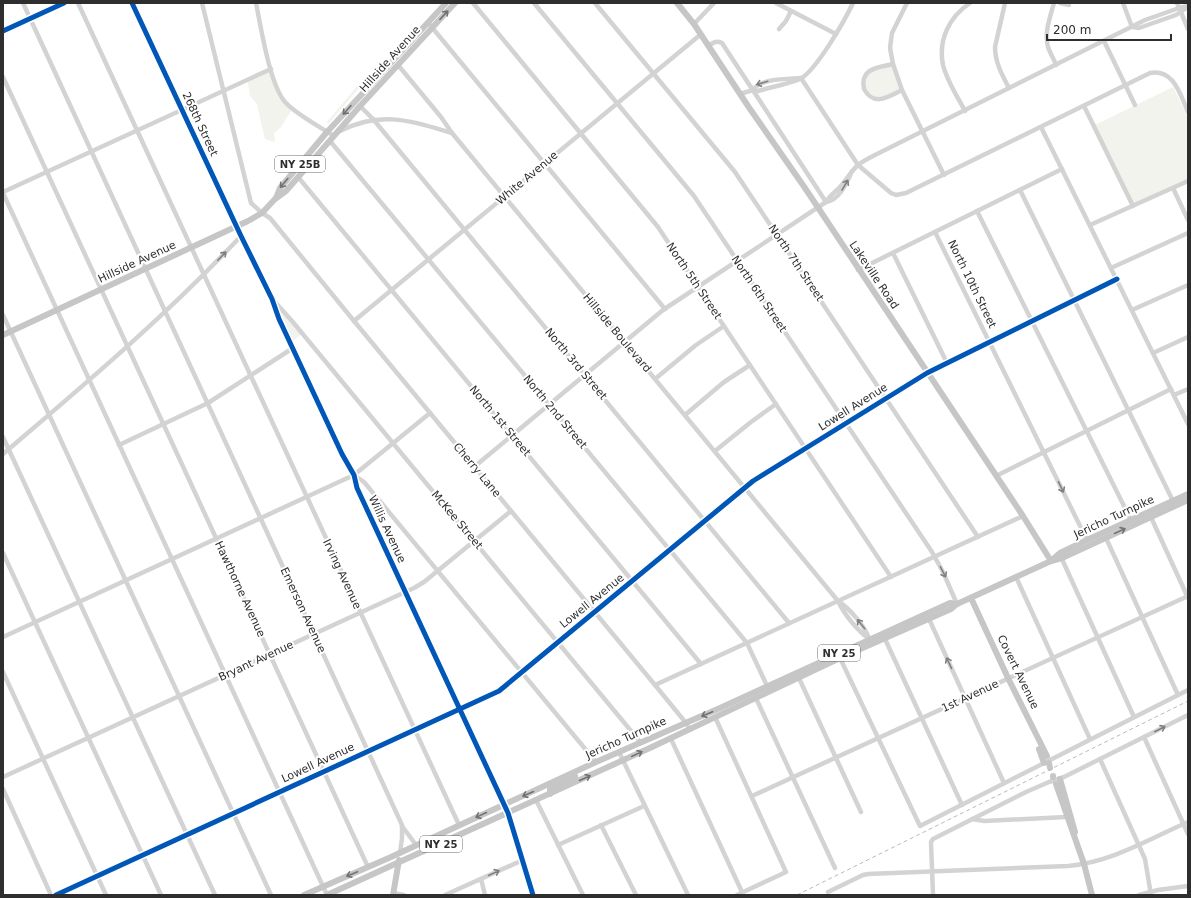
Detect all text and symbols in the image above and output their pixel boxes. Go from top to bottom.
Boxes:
one-way arrow [439,10,448,20]
scale bar [1047,16,1171,42]
street label: Hillside Avenue [357,23,423,95]
text: 200 m [1053,23,1091,37]
one-way arrow [756,80,769,87]
street label: 268th Street [179,90,221,159]
one-way arrow [342,105,352,115]
street label: White Avenue [494,148,561,208]
road number: NY 25B [275,156,325,172]
one-way arrow [280,177,289,188]
one-way arrow [841,179,849,191]
street label: North 7th Street [766,222,827,304]
street label: Hillside Avenue [96,238,178,286]
street label: North 10th Street [945,238,999,331]
street label: Lakeville Road [846,239,902,311]
street label: North 5th Street [664,240,725,322]
one-way arrow [218,251,227,261]
street label: North 6th Street [729,253,790,335]
street label: Hillside Boulevard [580,291,654,375]
street label: North 3rd Street [542,326,610,403]
street label: North 2nd Street [520,373,590,452]
street label: Lowell Avenue [816,380,890,433]
street label: North 1st Street [467,383,534,459]
street label: Cherry Lane [451,440,504,500]
one-way arrow [1058,481,1065,493]
street label: McKee Street [429,488,486,553]
street label: Willis Avenue [366,493,408,565]
street label: Jericho Turnpike [1071,493,1156,542]
one-way arrow [1114,527,1126,535]
street label: Irving Avenue [320,537,364,611]
street label: Hawthorne Avenue [212,539,268,639]
street label: Emerson Avenue [278,565,329,655]
one-way arrow [939,566,947,578]
street label: Lowell Avenue [557,571,627,631]
one-way arrow [856,619,865,630]
street label: Covert Avenue [994,633,1042,711]
street label: Bryant Avenue [217,638,296,684]
road number: NY 25 [818,645,860,661]
one-way arrow [945,658,952,670]
street label: 1st Avenue [939,677,1001,715]
one-way arrow [702,711,714,718]
street label: Jericho Turnpike [583,714,669,762]
one-way arrow [1153,725,1165,732]
street label: Lowell Avenue [279,740,357,786]
one-way arrow [631,750,643,757]
one-way arrow [579,774,591,781]
one-way arrow [522,791,534,798]
one-way arrow [476,812,488,819]
road number: NY 25 [420,836,462,852]
one-way arrow [487,869,499,876]
one-way arrow [346,871,358,878]

